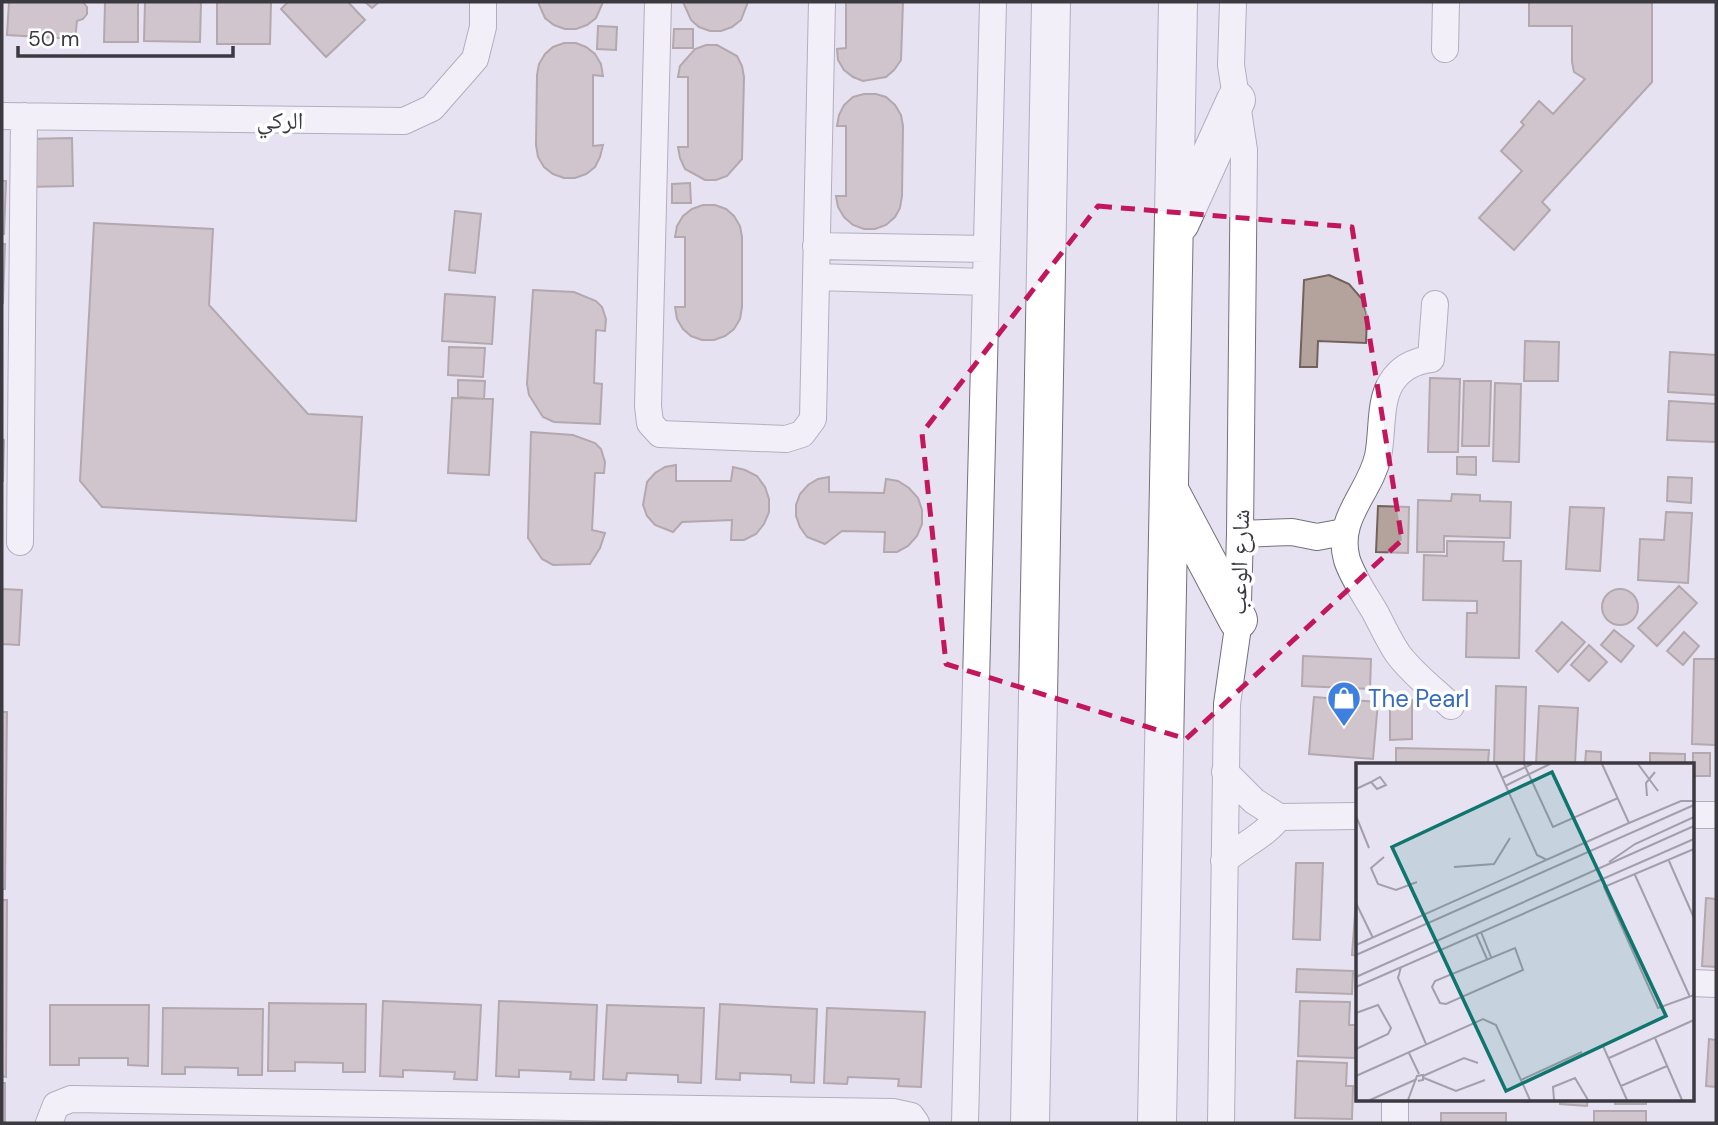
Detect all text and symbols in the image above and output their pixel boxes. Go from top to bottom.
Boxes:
scale bar [18,14,233,58]
text: 50 m [28,25,79,53]
street label: الركي [256,104,304,140]
street label: شارع الوعب [1222,509,1256,615]
shop icon: The Pearl [1325,679,1363,728]
place label: The Pearl [1368,683,1469,714]
inset map [1356,763,1694,1100]

